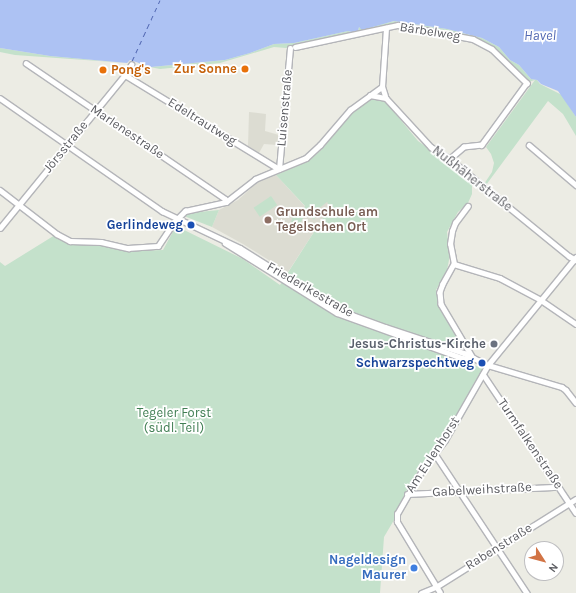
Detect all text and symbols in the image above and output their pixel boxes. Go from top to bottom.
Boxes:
street label: Bärbelweg [398,19,462,45]
water label: Havel [524,28,556,44]
place label: Zur Sonne [174,61,237,77]
place label: Pong's [111,62,151,78]
marker: Zur Sonne [240,64,250,74]
marker: Pong's [98,65,108,75]
street label: Luisenstraße [274,69,296,147]
street label: Edeltrautweg [165,95,239,149]
street label: Marlenestraße [87,102,167,162]
street label: Jörsstraße [40,118,92,176]
street label: Nußhäherstraße [429,143,515,215]
place label: Grundschule am Tegelschen Ort [276,205,378,236]
marker: Grundschule am Tegelschen Ort [263,215,273,225]
place label: Gerlindeweg [107,217,183,233]
marker: Gerlindeweg [186,220,196,230]
street label: Friederikestraße [264,259,356,321]
place label: Jesus-Christus-Kirche [349,336,486,352]
marker: Jesus-Christus-Kirche [489,339,499,349]
place label: Schwarzspechtweg [356,355,474,371]
marker: Schwarzspechtweg [477,358,487,368]
street label: Turmfalkenstraße [494,396,566,492]
park label: Tegeler Forst (südl. Teil) [137,406,211,437]
street label: Am Eulenhorst [403,414,463,496]
street label: Gabelweihstraße [432,480,532,500]
street label: Rabenstraße [463,520,535,574]
north arrow [524,541,564,581]
place label: Nageldesign Maurer [329,553,406,584]
text: N [546,561,561,575]
marker: Nageldesign Maurer [409,563,419,573]

